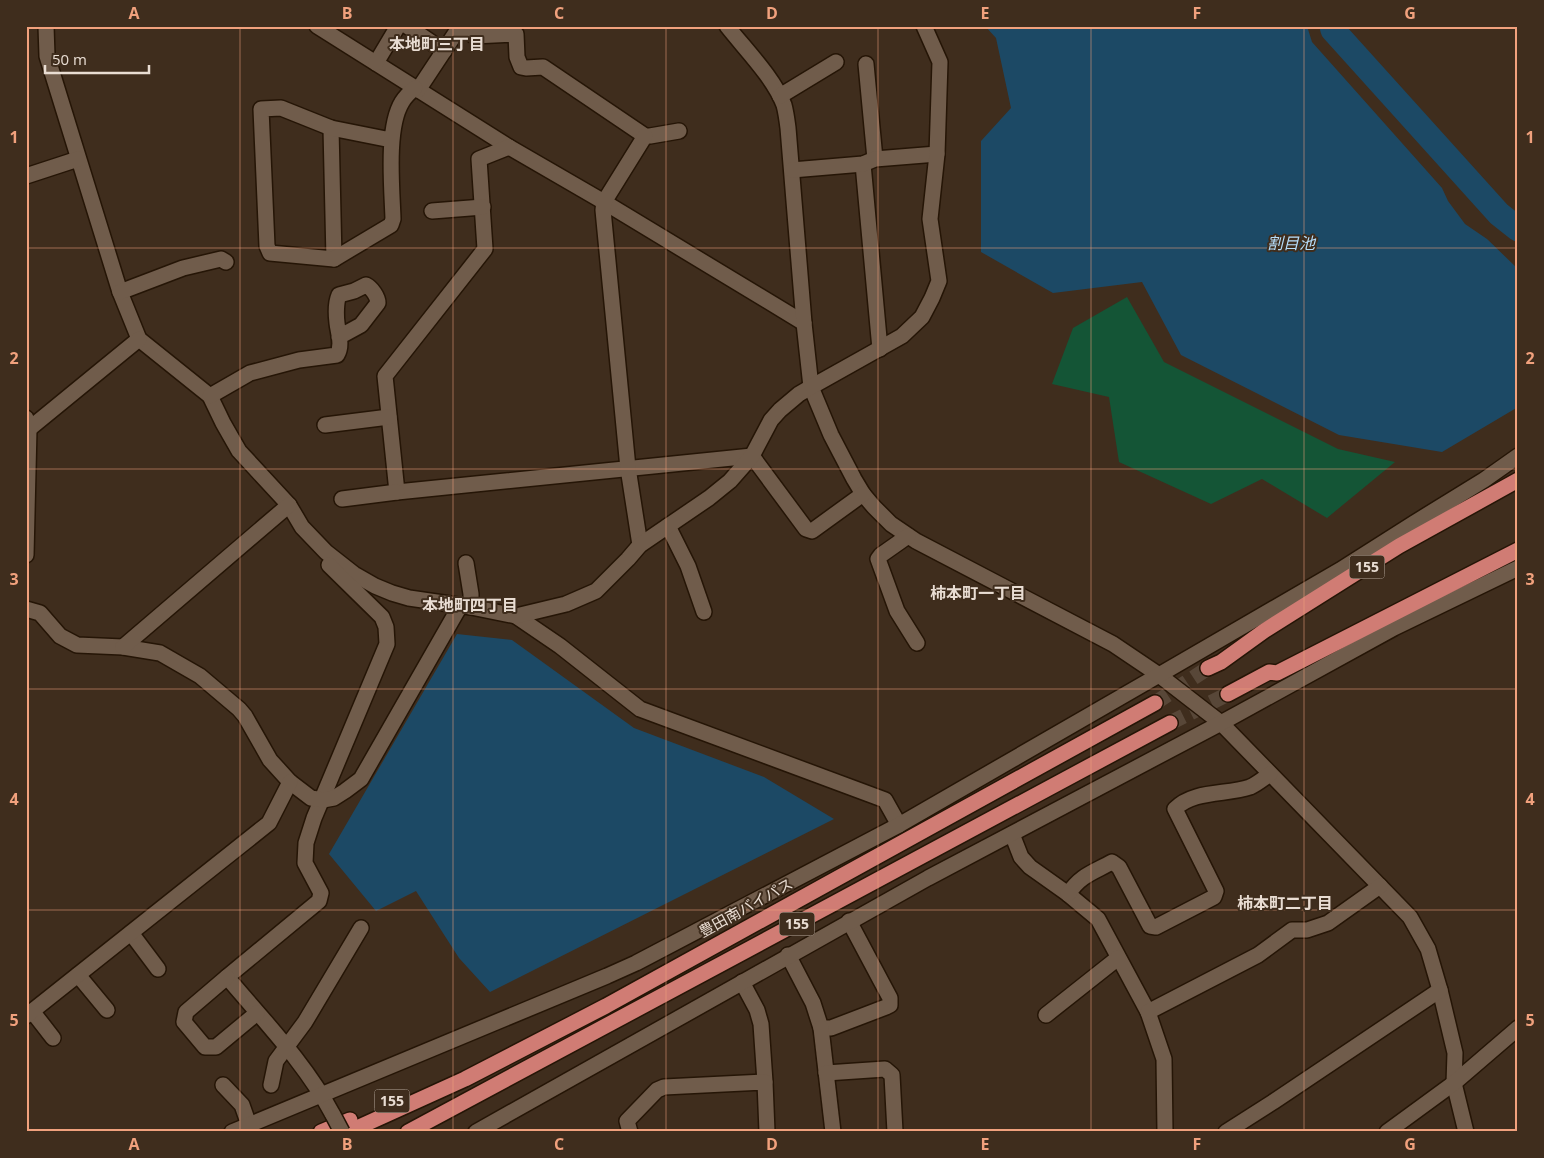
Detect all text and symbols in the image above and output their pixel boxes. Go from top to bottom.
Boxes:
text: A [128,2,140,24]
text: B [342,2,352,24]
text: C [554,2,564,24]
text: D [766,2,778,24]
text: E [981,2,990,24]
text: F [1193,2,1201,24]
text: G [1404,2,1416,24]
district label: 本地町三丁目 [389,33,485,55]
scale bar [45,42,149,74]
text: 50 m [52,49,87,69]
text: 1 [9,126,19,148]
text: 1 [1525,126,1535,148]
water label: 割目池 [1267,232,1317,254]
text: 2 [9,347,19,369]
text: 2 [1525,347,1535,369]
road number: 155 [1350,556,1384,578]
text: 3 [9,568,19,590]
text: 3 [1525,568,1535,590]
district label: 柿本町一丁目 [930,582,1026,604]
district label: 本地町四丁目 [422,594,518,616]
text: 4 [9,788,19,810]
text: 4 [1525,788,1535,810]
street label: 豊田南バイパス [695,873,796,941]
district label: 柿本町二丁目 [1237,892,1333,914]
road number: 155 [780,912,814,936]
text: 5 [9,1009,19,1031]
text: 5 [1525,1009,1535,1031]
road number: 155 [374,1090,410,1112]
text: A [128,1133,140,1155]
text: B [342,1133,352,1155]
text: C [554,1133,564,1155]
text: D [766,1133,778,1155]
text: E [981,1133,990,1155]
text: F [1193,1133,1201,1155]
text: G [1404,1133,1416,1155]

